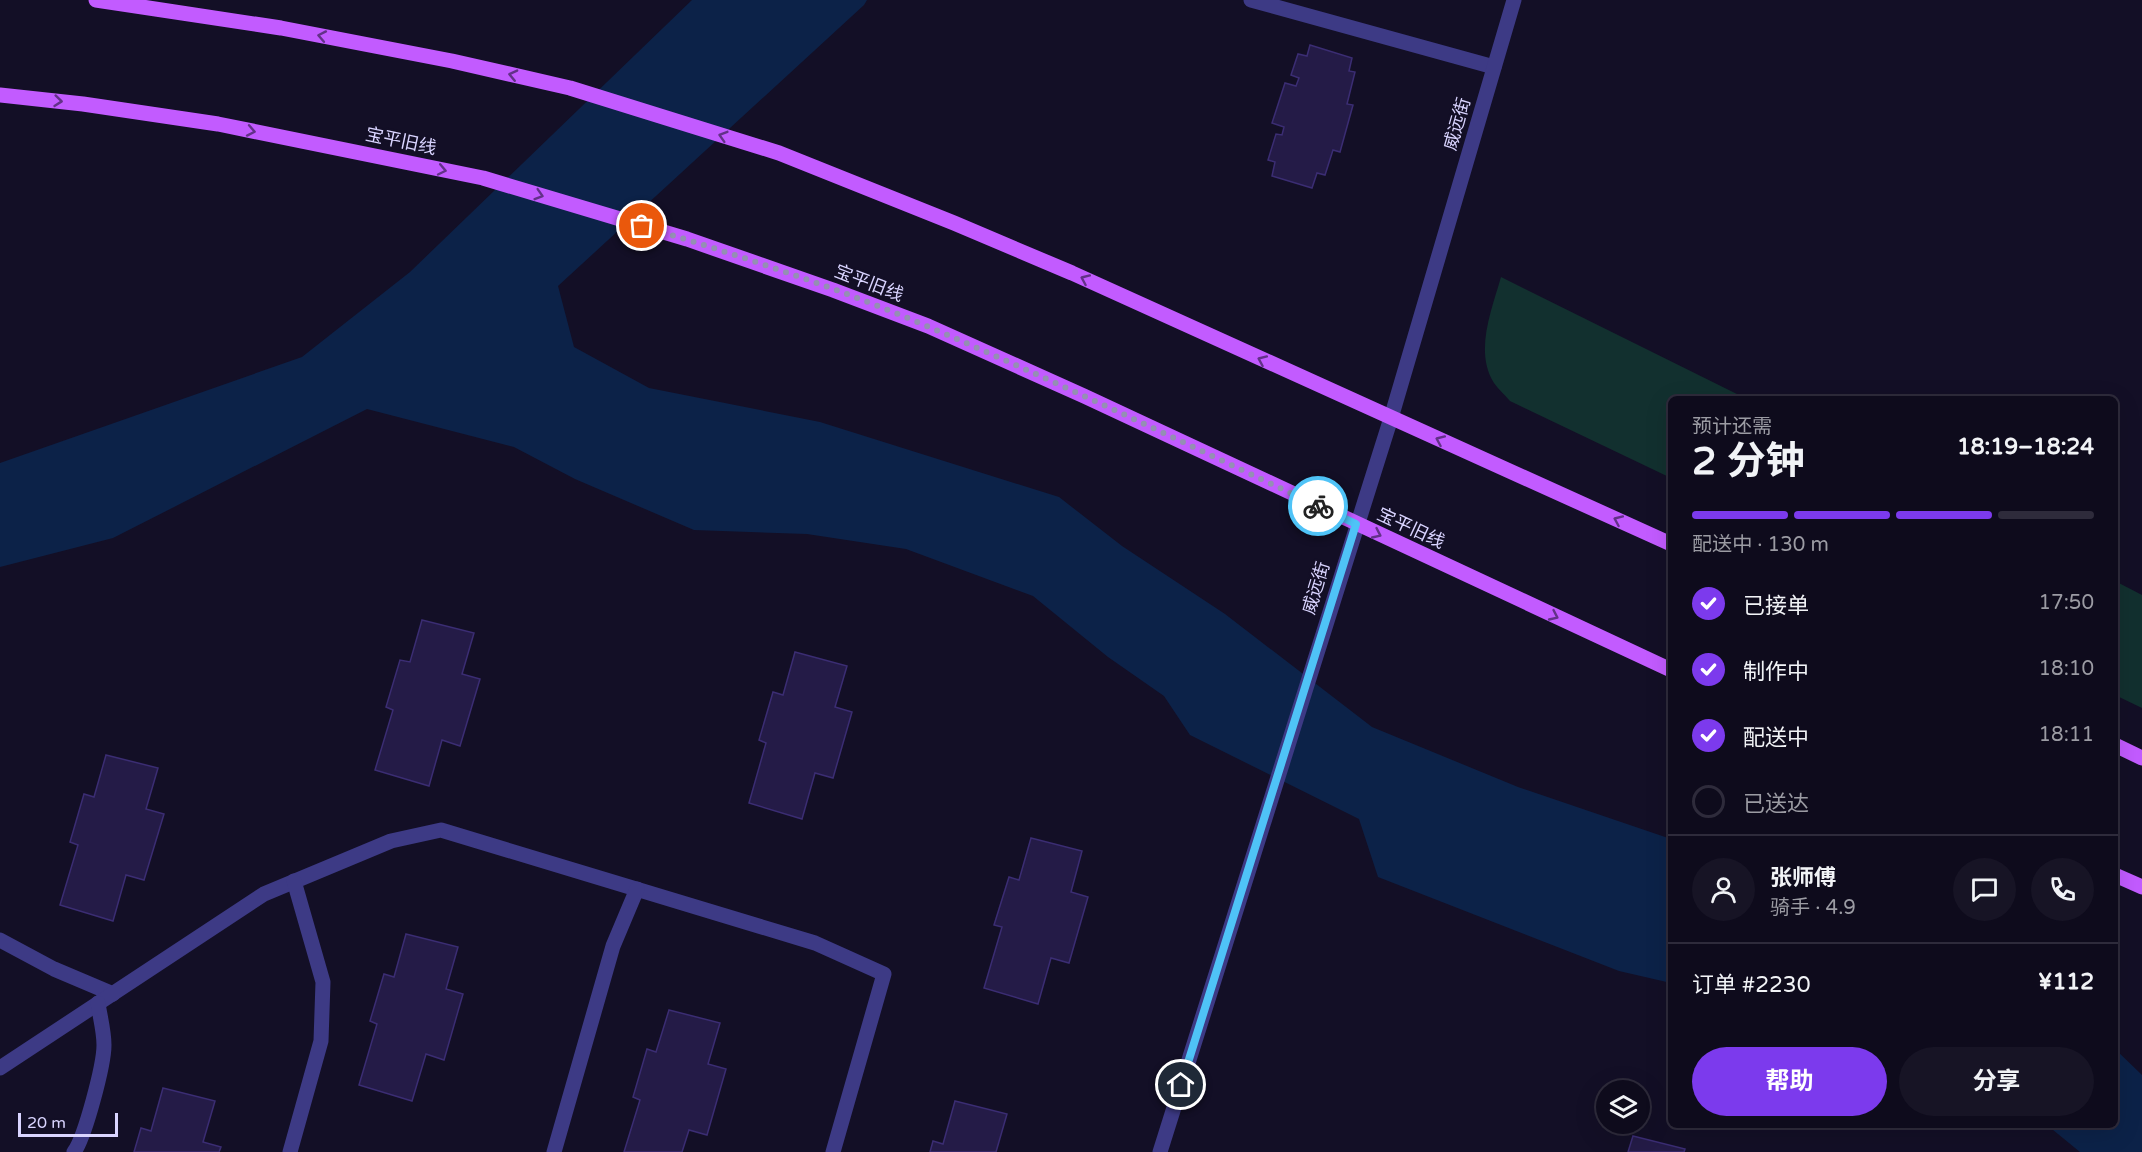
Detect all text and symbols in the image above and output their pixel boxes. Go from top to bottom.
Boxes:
one-way arrow [317,30,327,43]
one-way arrow [508,70,518,83]
one-way arrow [54,94,63,107]
street label: 威远街 [1439,95,1475,153]
street label: 宝平旧线 [363,123,439,159]
one-way arrow [246,124,256,137]
one-way arrow [718,131,729,143]
one-way arrow [437,163,447,176]
one-way arrow [533,188,544,200]
pin [616,200,667,251]
icon: bag [625,209,658,242]
street label: 宝平旧线 [831,260,907,306]
one-way arrow [1080,274,1091,286]
one-way arrow [1258,355,1269,367]
text: 预计还需 [1692,415,1772,439]
text: 18:19–18:24 [1957,434,2094,460]
one-way arrow [1435,435,1446,447]
text: 2 分钟 [1692,438,1805,485]
courier [1288,476,1348,536]
icon: bike [1302,490,1335,523]
street label: 宝平旧线 [1374,503,1448,553]
one-way arrow [1613,516,1624,528]
one-way arrow [1371,527,1382,539]
text: 配送中 · 130 m [1692,533,1829,557]
street label: 威远街 [1298,559,1334,617]
icon: check [1692,587,1725,620]
text: 17:50 [2039,591,2094,615]
text: 已接单 [1743,593,1809,619]
one-way arrow [1548,608,1559,620]
icon: check [1692,653,1725,686]
text: 18:10 [2039,657,2094,681]
text: 制作中 [1743,659,1809,685]
icon: check [1692,719,1725,752]
text: 18:11 [2039,723,2094,747]
text: 配送中 [1743,725,1809,751]
text: 已送达 [1743,791,1809,817]
button: person [1692,858,1755,921]
button: chat [1953,858,2016,921]
button: phone [2031,858,2094,921]
text: 张师傅 [1770,865,1836,891]
text: 骑手 · 4.9 [1770,896,1856,920]
text: ¥112 [2038,969,2094,995]
text: 订单 #2230 [1692,972,1810,998]
button: 帮助 [1692,1047,1887,1116]
button: 分享 [1899,1047,2094,1116]
pin [1155,1059,1206,1110]
icon: home [1164,1068,1197,1101]
map controls [1596,1080,1650,1134]
button: layers [1596,1080,1650,1134]
scale bar [18,1110,118,1138]
text: 20 m [27,1113,66,1133]

